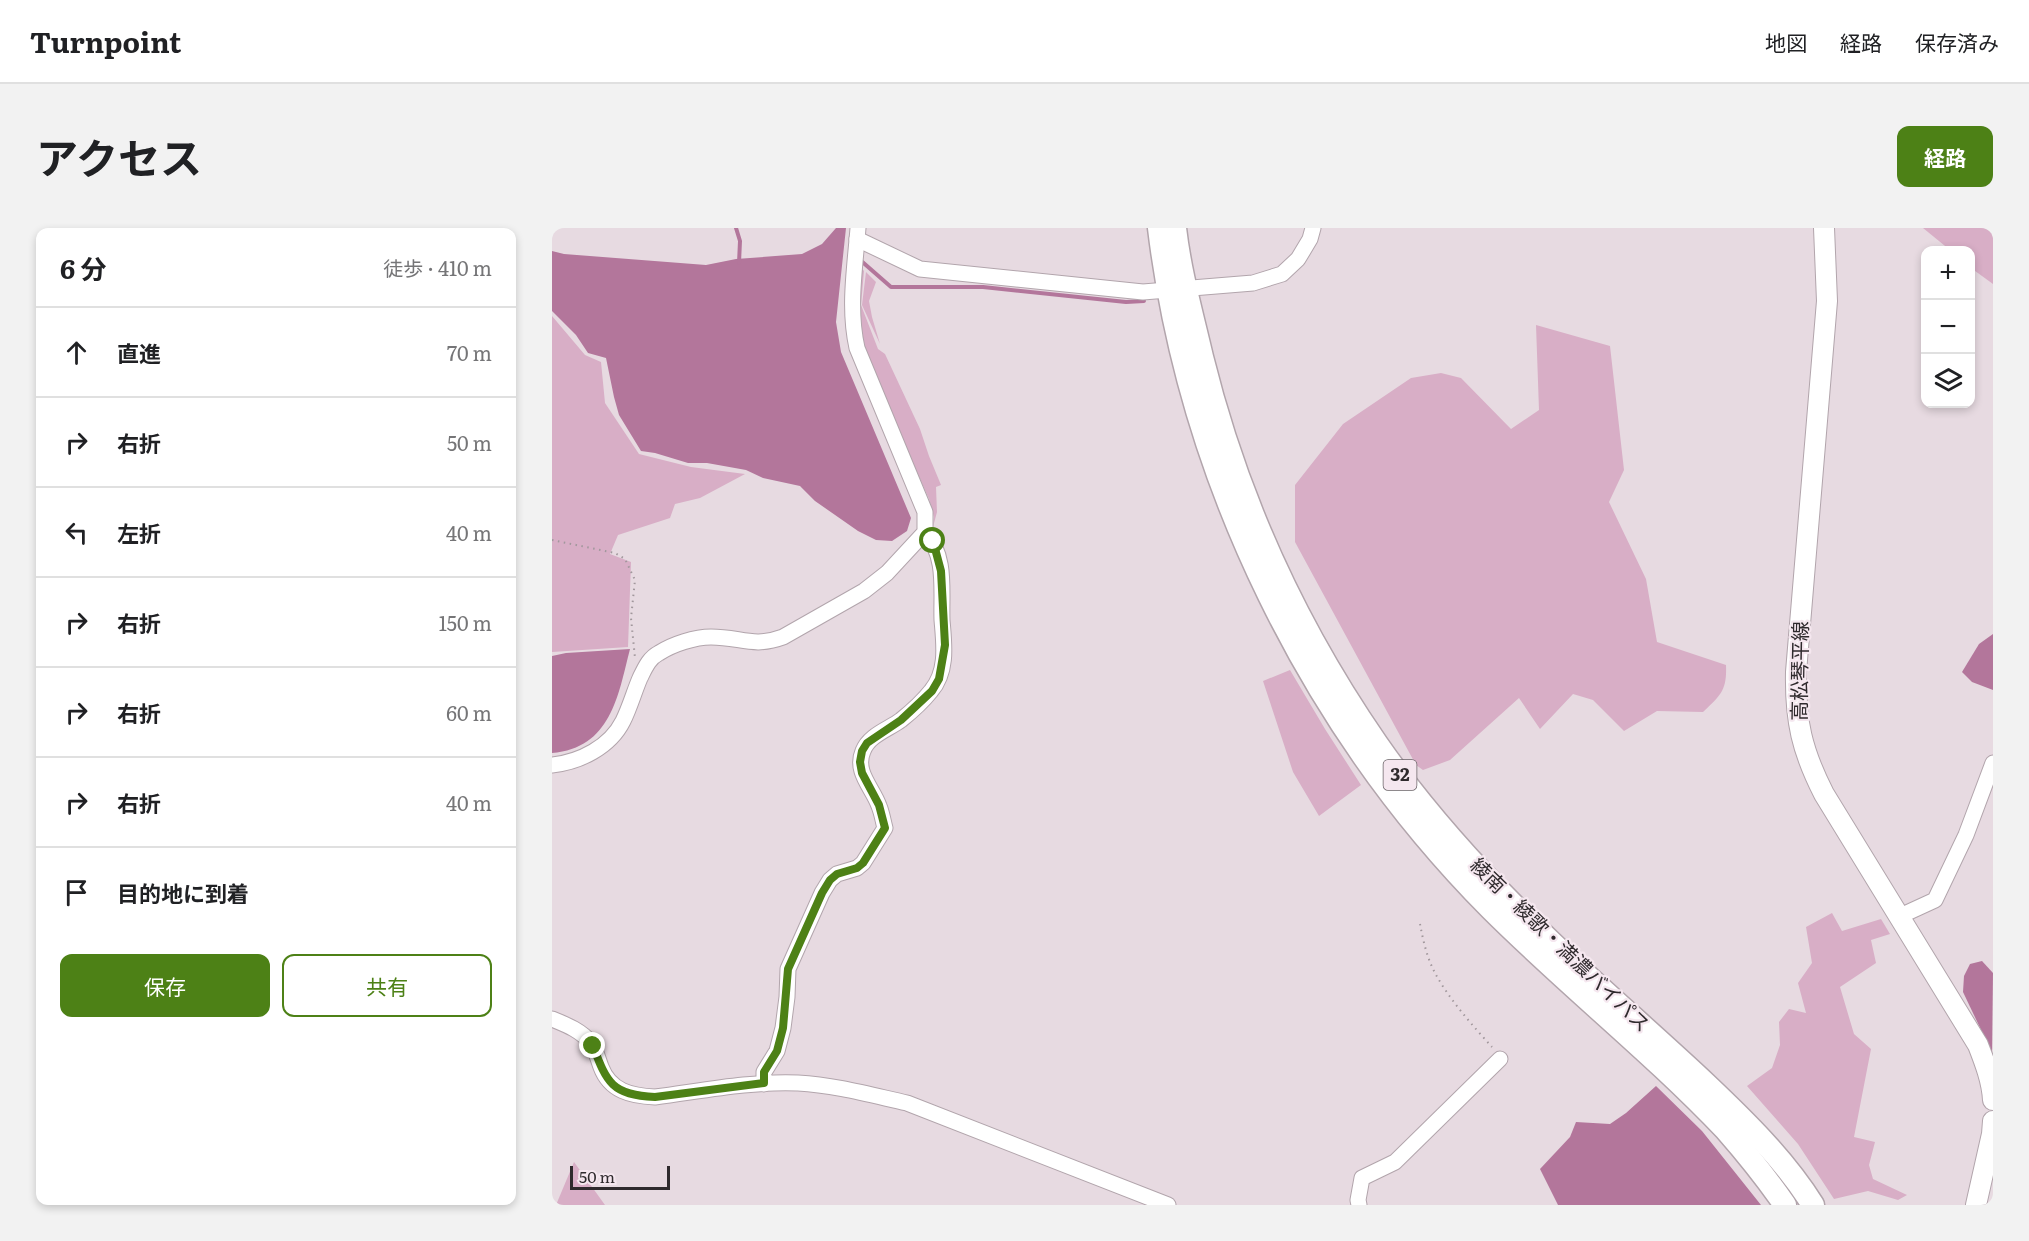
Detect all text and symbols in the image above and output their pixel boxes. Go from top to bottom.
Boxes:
text: Turnpoint [30,20,181,62]
text: 地図 [1765,26,1807,57]
text: 経路 [1840,26,1882,57]
text: 保存済み [1915,26,1999,57]
text: アクセス [36,125,202,187]
button: 経路 [1897,126,1993,187]
map controls [1921,246,1975,408]
button: + [1921,246,1975,300]
text: 6 分 [60,248,106,287]
text: 徒歩 · 410 m [383,252,492,282]
button: − [1921,300,1975,354]
icon: ahead [60,336,93,369]
text: 直進 [117,336,161,369]
text: 70 m [447,337,492,367]
button: layers [1921,354,1975,408]
icon: right [60,426,93,459]
text: 右折 [117,426,161,459]
text: 50 m [447,427,492,457]
icon: left [60,516,93,549]
text: 左折 [117,516,161,549]
text: 40 m [446,517,492,547]
route start [919,527,945,553]
icon: right [60,606,93,639]
text: 右折 [117,606,161,639]
text: 150 m [439,607,492,637]
street label: 高松琴平線 [1782,621,1814,721]
icon: right [60,696,93,729]
text: 右折 [117,696,161,729]
text: 60 m [446,697,492,727]
road number: 32 [1384,760,1416,790]
icon: right [60,786,93,819]
text: 右折 [117,786,161,819]
text: 40 m [446,787,492,817]
street label: 綾南・綾歌・満濃バイパス [1465,850,1658,1038]
icon: arrive [60,876,93,909]
text: 目的地に到着 [117,876,249,909]
button: 保存 [60,954,270,1017]
button: 共有 [282,954,492,1017]
route end [579,1032,605,1058]
scale bar [570,1163,670,1190]
text: 50 m [579,1164,615,1188]

